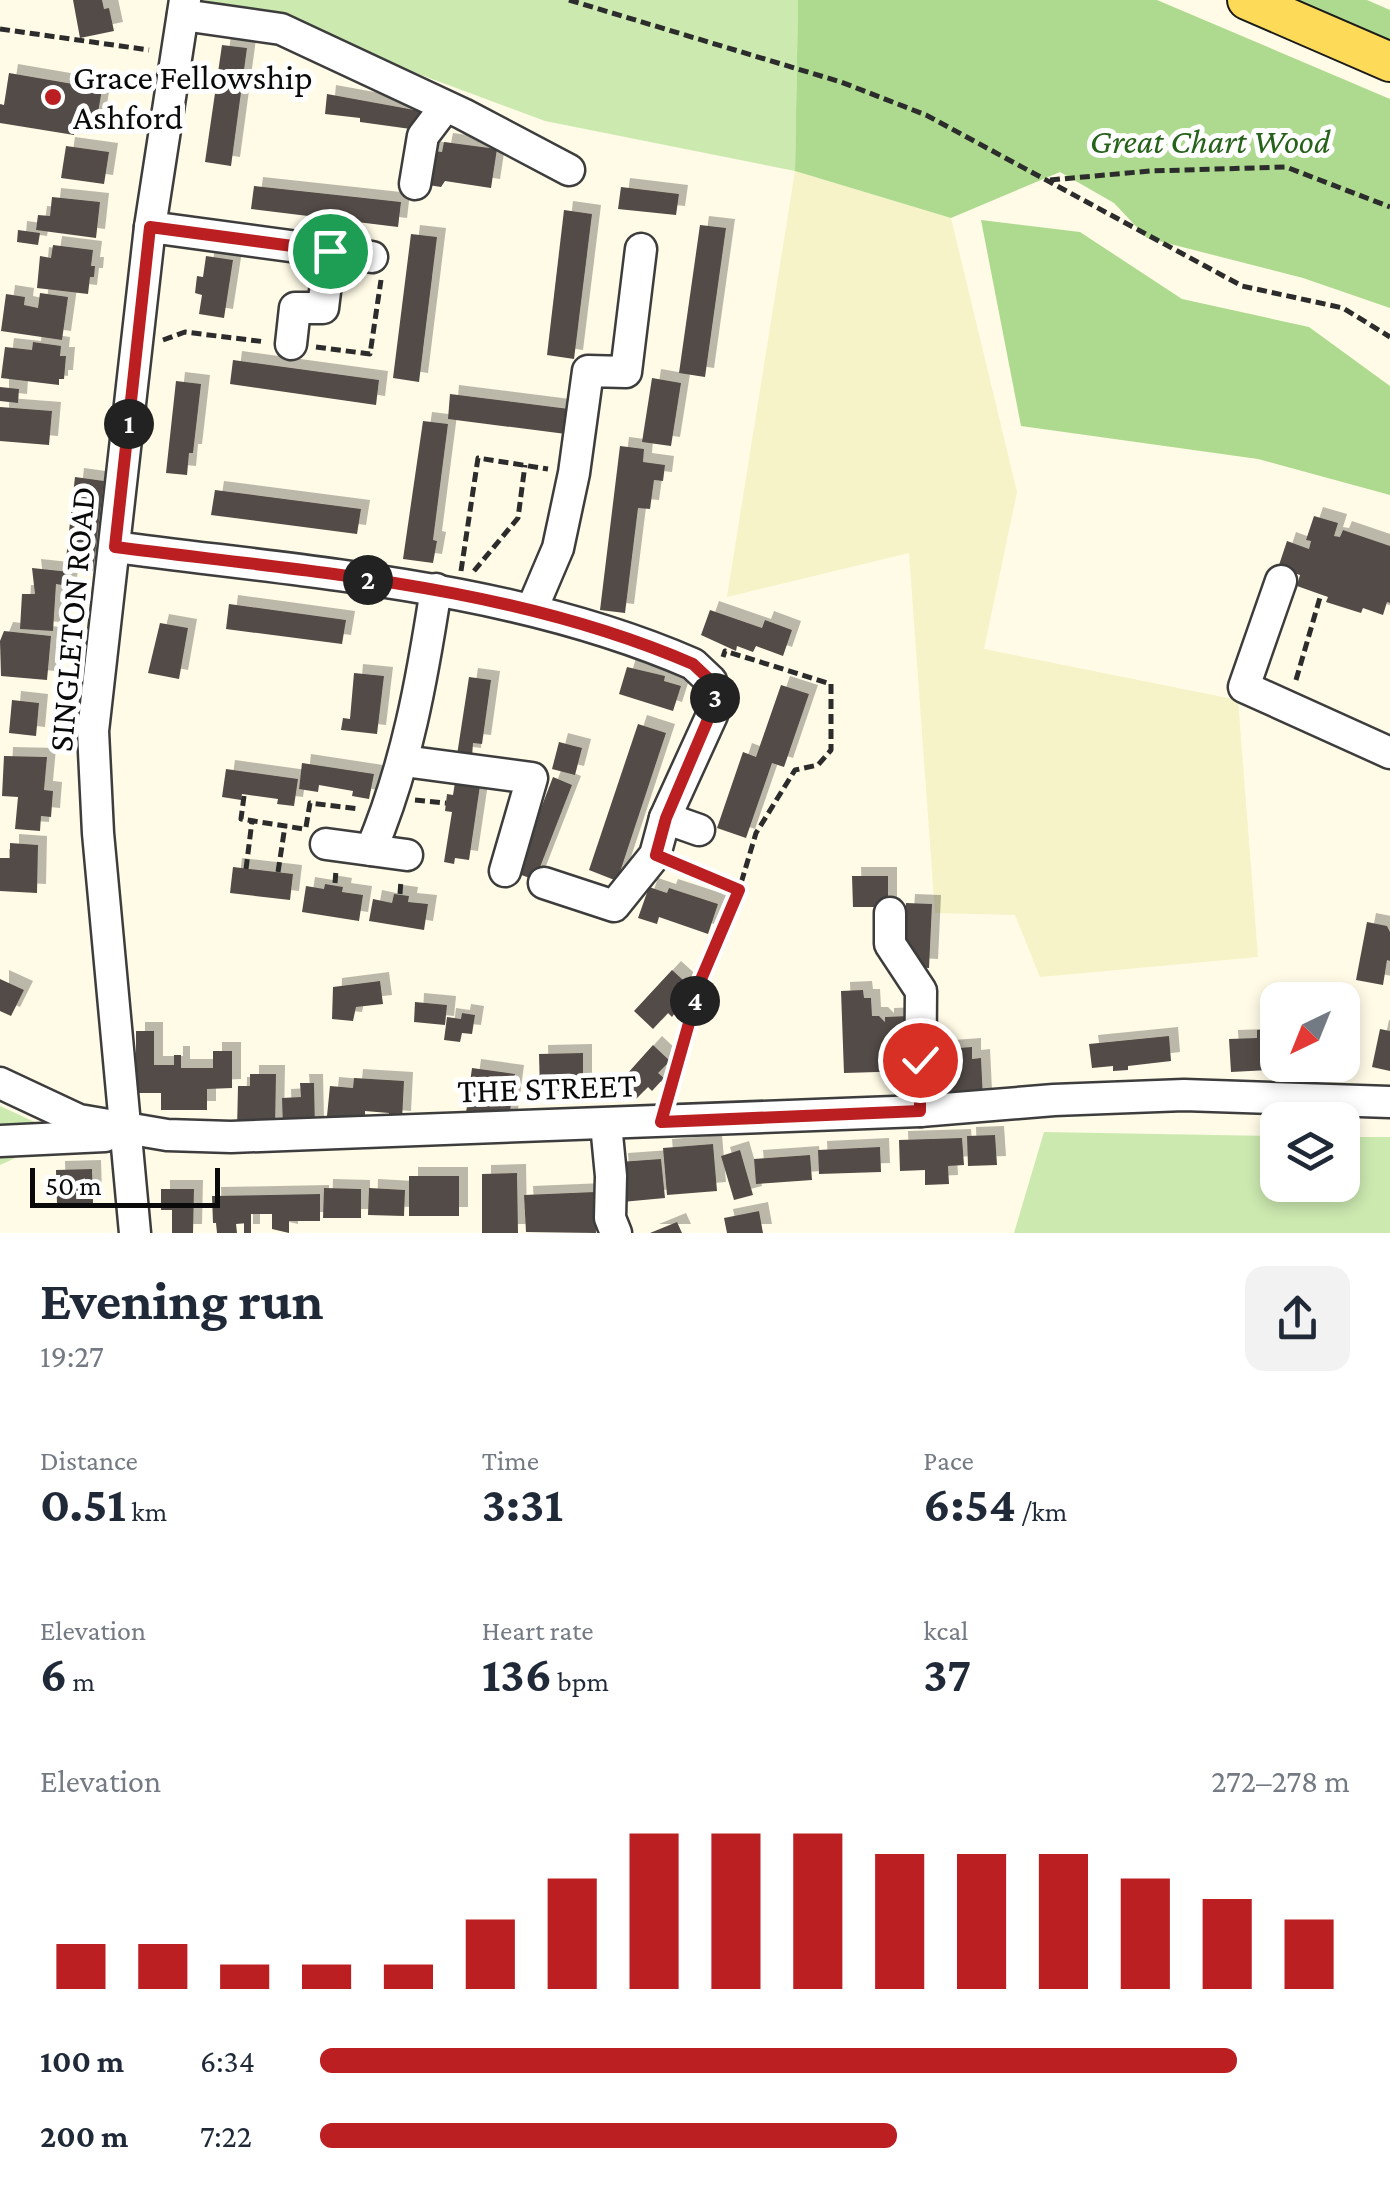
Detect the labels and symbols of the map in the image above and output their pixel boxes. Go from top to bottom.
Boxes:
place label: Grace Fellowship Ashford [73,58,313,137]
marker: Grace Fellowship Ashford [42,86,64,108]
park label: Great Chart Wood [1090,122,1332,161]
pin [288,209,373,294]
pin: 1 [104,399,154,449]
street label: SINGLETON ROAD [41,485,103,753]
pin: 2 [343,555,393,605]
pin: 3 [690,673,740,723]
pin: 4 [670,976,720,1026]
north arrow [1260,982,1360,1082]
pin [878,1018,963,1103]
street label: THE STREET [457,1065,637,1111]
scale bar [30,1163,220,1208]

